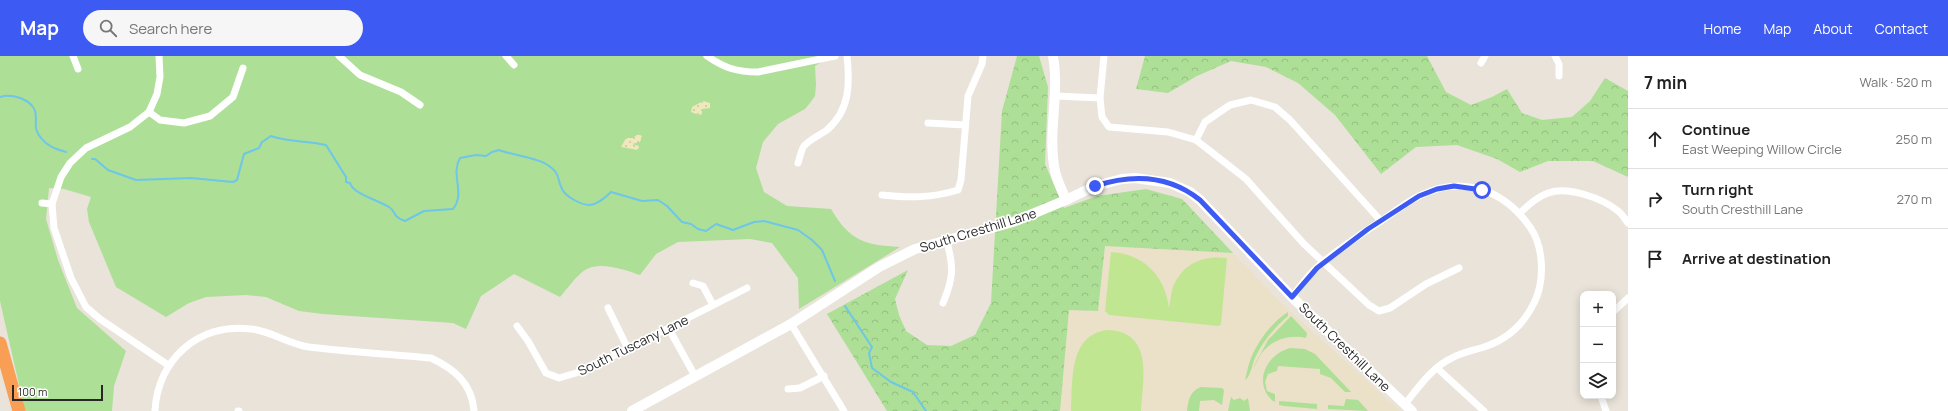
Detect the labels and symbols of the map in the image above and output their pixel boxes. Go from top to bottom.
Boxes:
route end [1086,177,1104,195]
route start [1473,181,1491,199]
street label: South Cresthill Lane [918,204,1039,256]
street label: South Cresthill Lane [1295,298,1395,396]
street label: South Tuscany Lane [575,310,692,380]
scale bar [12,383,103,402]

